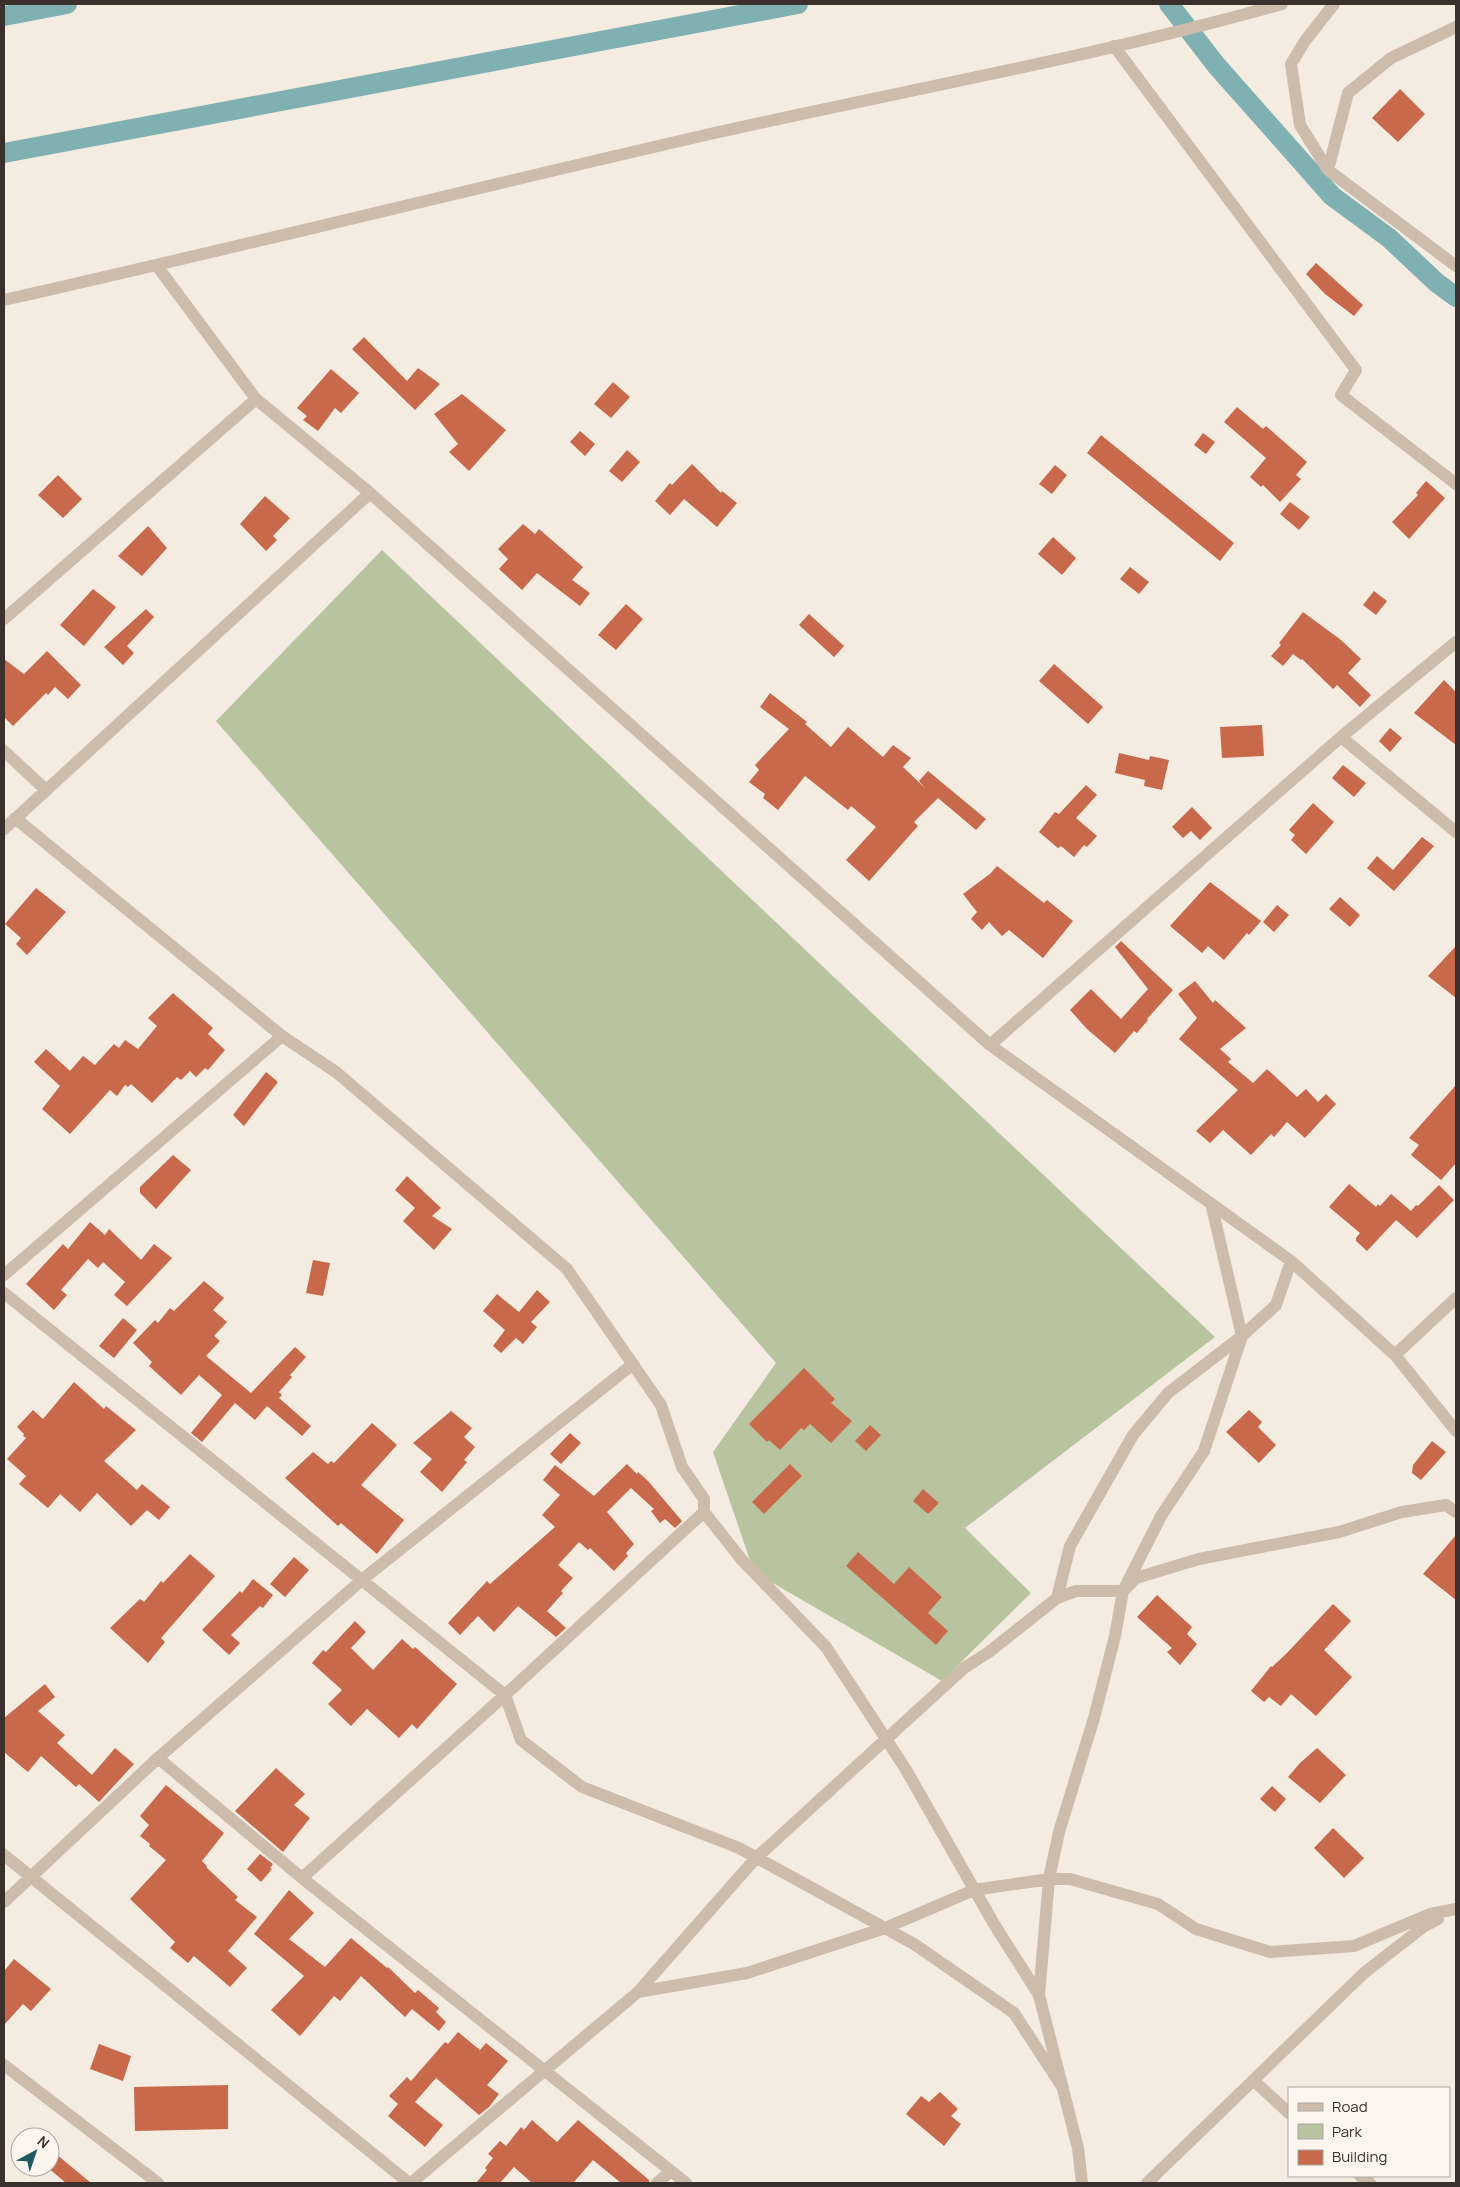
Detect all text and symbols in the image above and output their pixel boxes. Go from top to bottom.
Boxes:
legend [1288,2087,1450,2177]
text: Road [1332,2096,1368,2117]
text: Park [1332,2121,1362,2142]
north arrow [10,2127,60,2177]
text: N [34,2131,54,2152]
text: Building [1332,2146,1387,2167]

